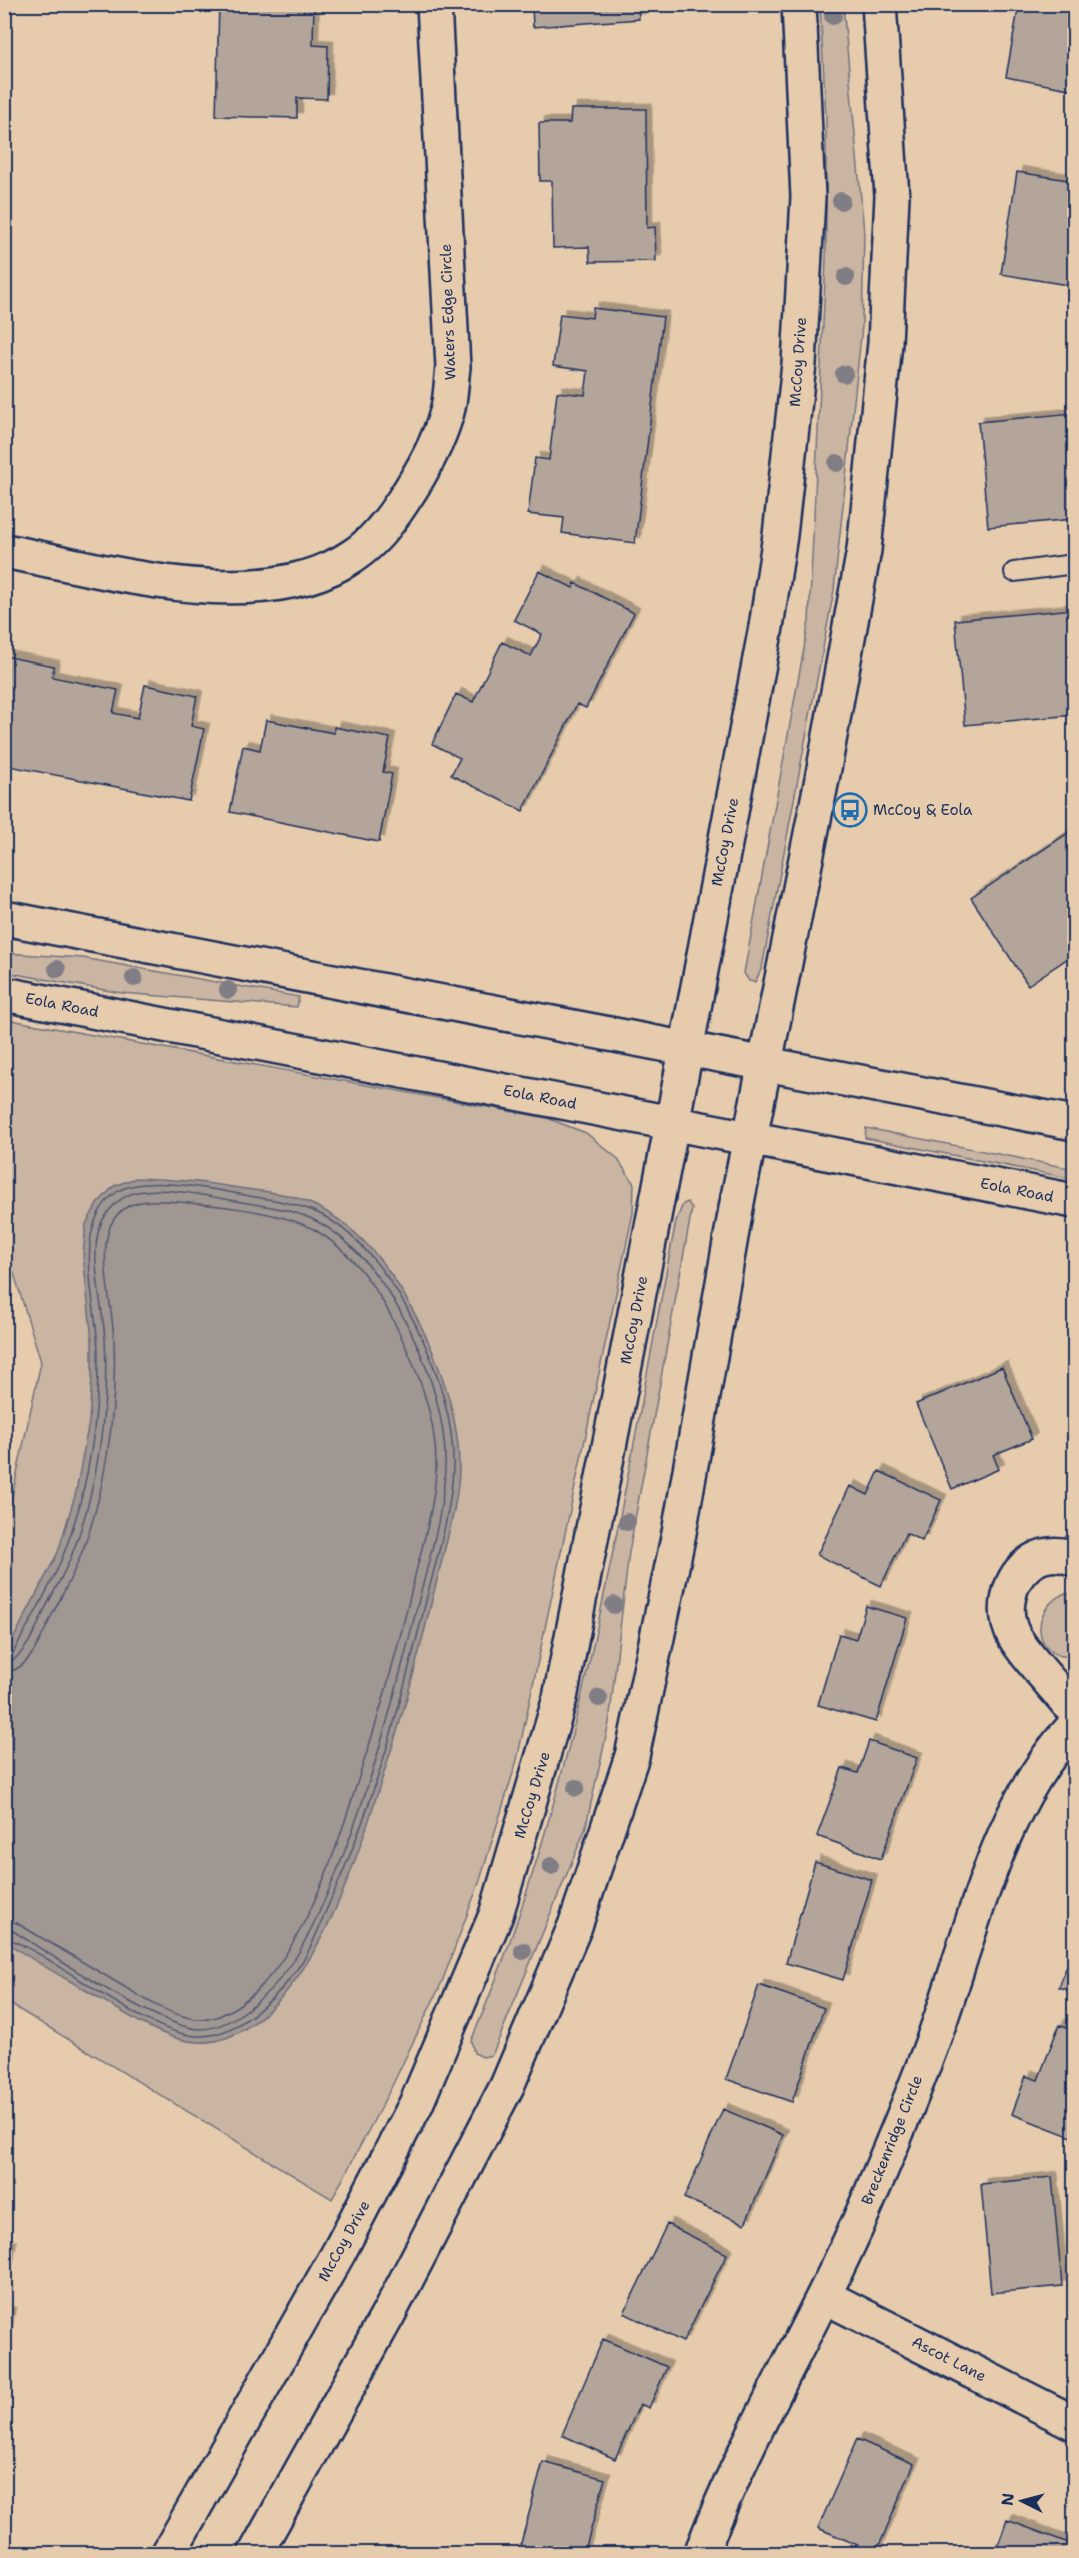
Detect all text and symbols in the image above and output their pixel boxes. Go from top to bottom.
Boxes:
street label: Waters Edge Circle [436,243,460,381]
street label: McCoy Drive [785,316,811,408]
bus stop icon: McCoy & Eola [832,792,868,828]
street label: McCoy Drive [707,796,743,888]
place label: McCoy & Eola [873,800,973,820]
street label: Eola Road [24,988,101,1022]
street label: Eola Road [502,1080,579,1114]
street label: Eola Road [979,1173,1056,1207]
street label: McCoy Drive [616,1274,652,1366]
street label: McCoy Drive [509,1749,555,1841]
street label: Breckenridge Circle [857,2072,927,2208]
street label: McCoy Drive [313,2197,375,2285]
street label: Ascot Lane [908,2332,990,2386]
north arrow [992,2471,1052,2531]
text: N [996,2492,1019,2507]

